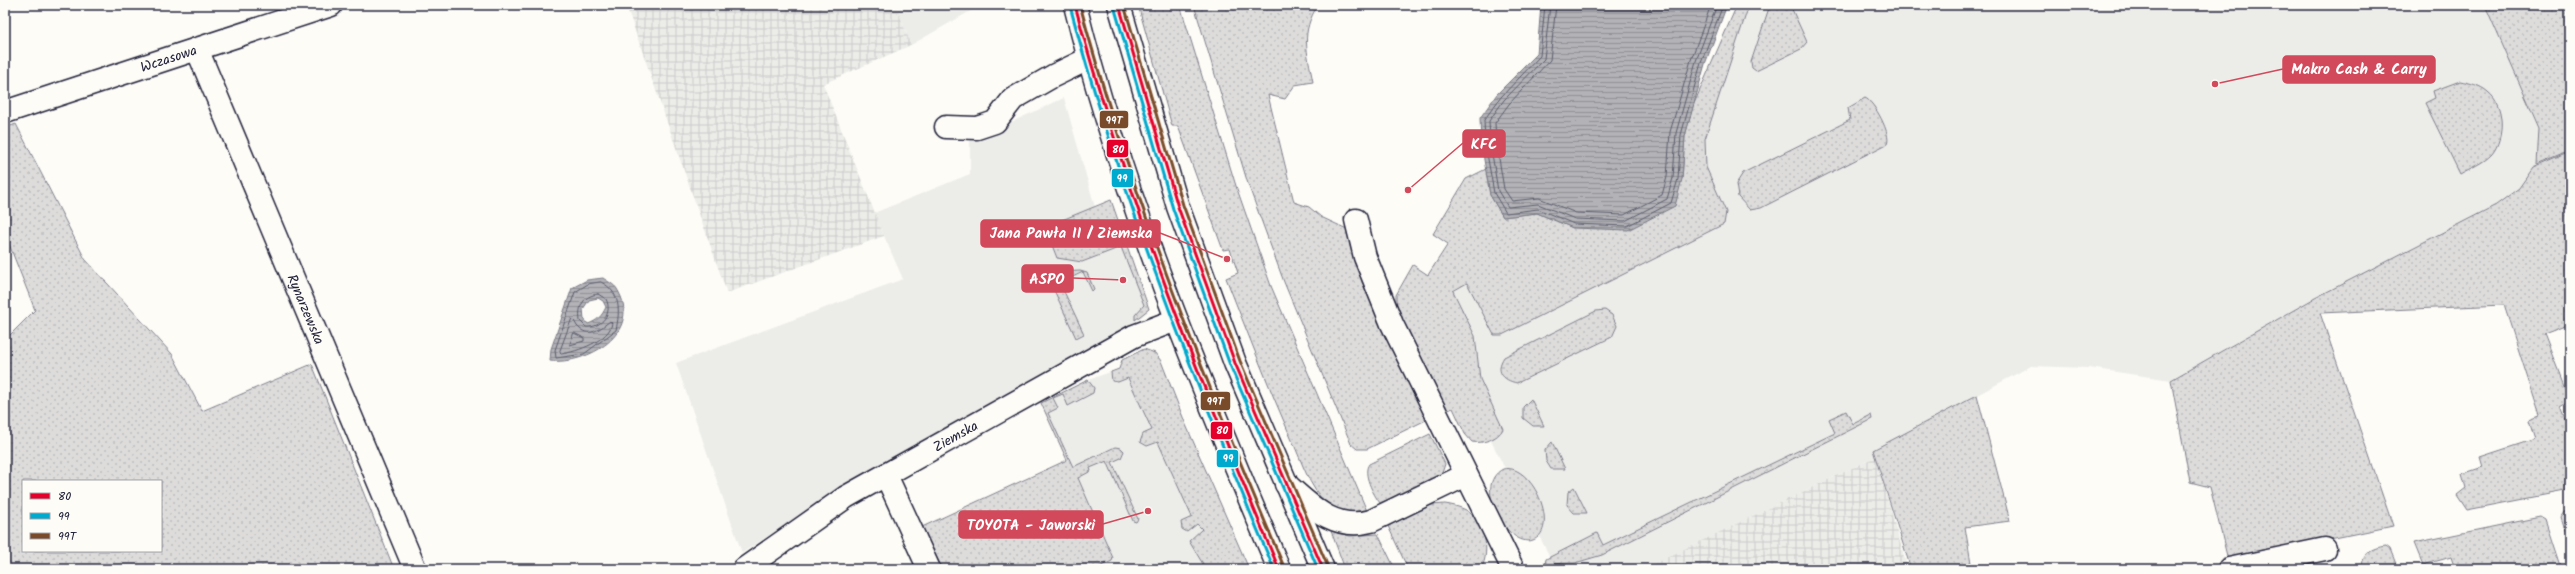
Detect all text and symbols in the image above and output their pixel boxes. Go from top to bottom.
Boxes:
street label: Wczasowa [138,40,200,79]
callout: Makro Cash & Carry [2283,56,2435,83]
text: Makro Cash & Carry [2291,58,2427,82]
line badge: 99T [1099,110,1129,129]
text: 99T [1105,112,1124,130]
callout: KFC [1463,130,1505,157]
text: KFC [1471,133,1497,157]
line badge: 80 [1106,139,1129,158]
text: 80 [1112,141,1124,159]
line badge: 99 [1111,168,1134,188]
text: 99 [1116,170,1128,188]
callout: Jana Pawła II / Ziemska [981,220,1160,247]
text: Jana Pawła II / Ziemska [990,222,1153,246]
callout: ASPO [1022,265,1073,292]
text: ASPO [1029,268,1065,292]
street label: Rynarzewska [281,271,330,348]
line badge: 99T [1200,391,1231,411]
text: 99T [1206,393,1225,411]
street label: Ziemska [929,415,982,458]
line badge: 80 [1210,421,1233,440]
text: 80 [1216,422,1228,440]
line badge: 99 [1216,449,1239,468]
text: 99 [1222,450,1234,468]
legend [22,480,162,552]
text: 80 [58,487,71,506]
text: 99 [58,507,70,526]
callout: TOYOTA - Jaworski [959,511,1103,538]
text: TOYOTA - Jaworski [967,514,1096,538]
text: 99T [58,527,78,546]

